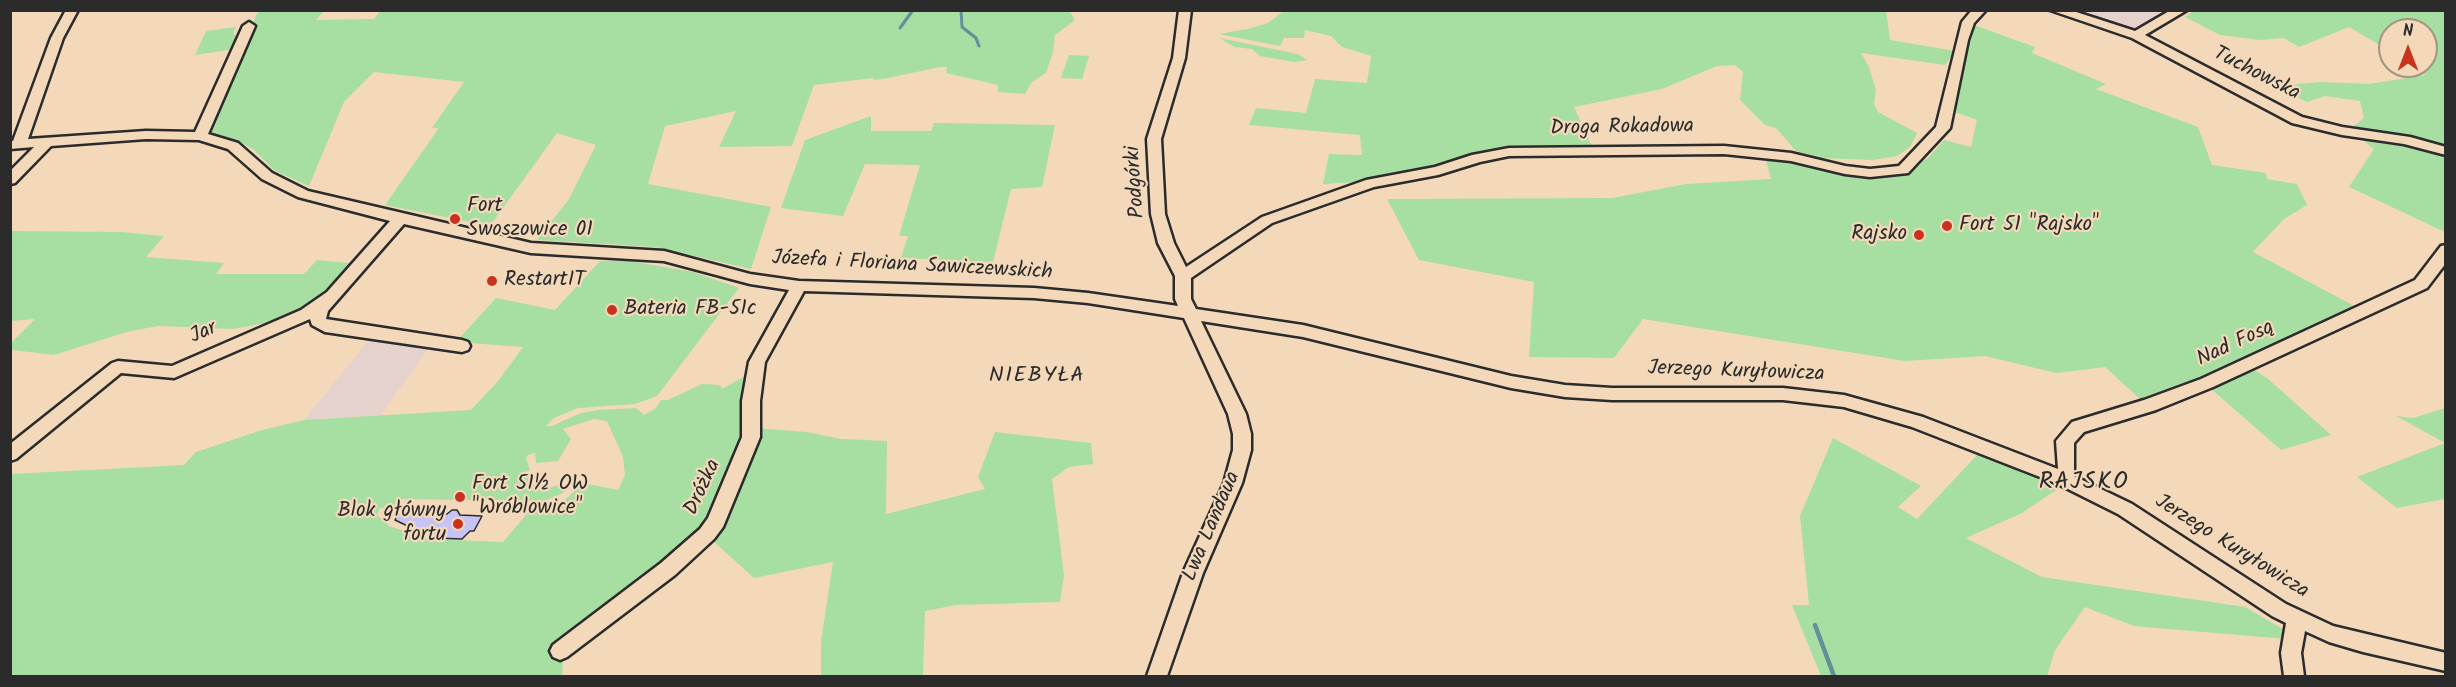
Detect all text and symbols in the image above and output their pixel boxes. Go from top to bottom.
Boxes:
north arrow [2378,18,2438,78]
text: N [2403,19,2413,44]
street label: Tuchowska [2208,42,2304,108]
street label: Droga Rokadowa [1550,115,1694,143]
street label: Podgórki [1122,145,1152,219]
place label: Fort Swoszowice 01 [467,194,593,244]
marker: Fort Swoszowice 01 [448,212,462,226]
place label: Fort 51 "Rajsko" [1959,213,2099,239]
marker: Fort 51 "Rajsko" [1940,219,1954,233]
place label: Rajsko [1851,222,1907,248]
marker: Rajsko [1912,228,1926,242]
street label: Józefa i Floriana Sawiczewskich [771,247,1053,287]
place label: RestartIT [504,268,585,294]
marker: RestartIT [485,274,499,288]
place label: Bateria FB-51c [624,297,756,323]
marker: Bateria FB-51c [605,303,619,317]
street label: Nad Fosą [2193,316,2279,374]
street label: Jar [187,317,221,351]
street label: Jerzego Kuryłowicza [1647,357,1825,389]
district label: NIEBYŁA [989,364,1085,390]
street label: Dróżka [680,456,728,520]
street label: Lwa Landaua [1179,468,1247,586]
district label: RAJSKO [2039,470,2129,498]
place label: Fort 51½ OW "Wróblowice" [472,472,588,522]
marker: Fort 51½ OW "Wróblowice" [453,490,467,504]
street label: Jerzego Kuryłowicza [2149,490,2313,606]
place label: Blok główny fortu [337,499,446,549]
marker: Blok główny fortu [451,517,465,531]

